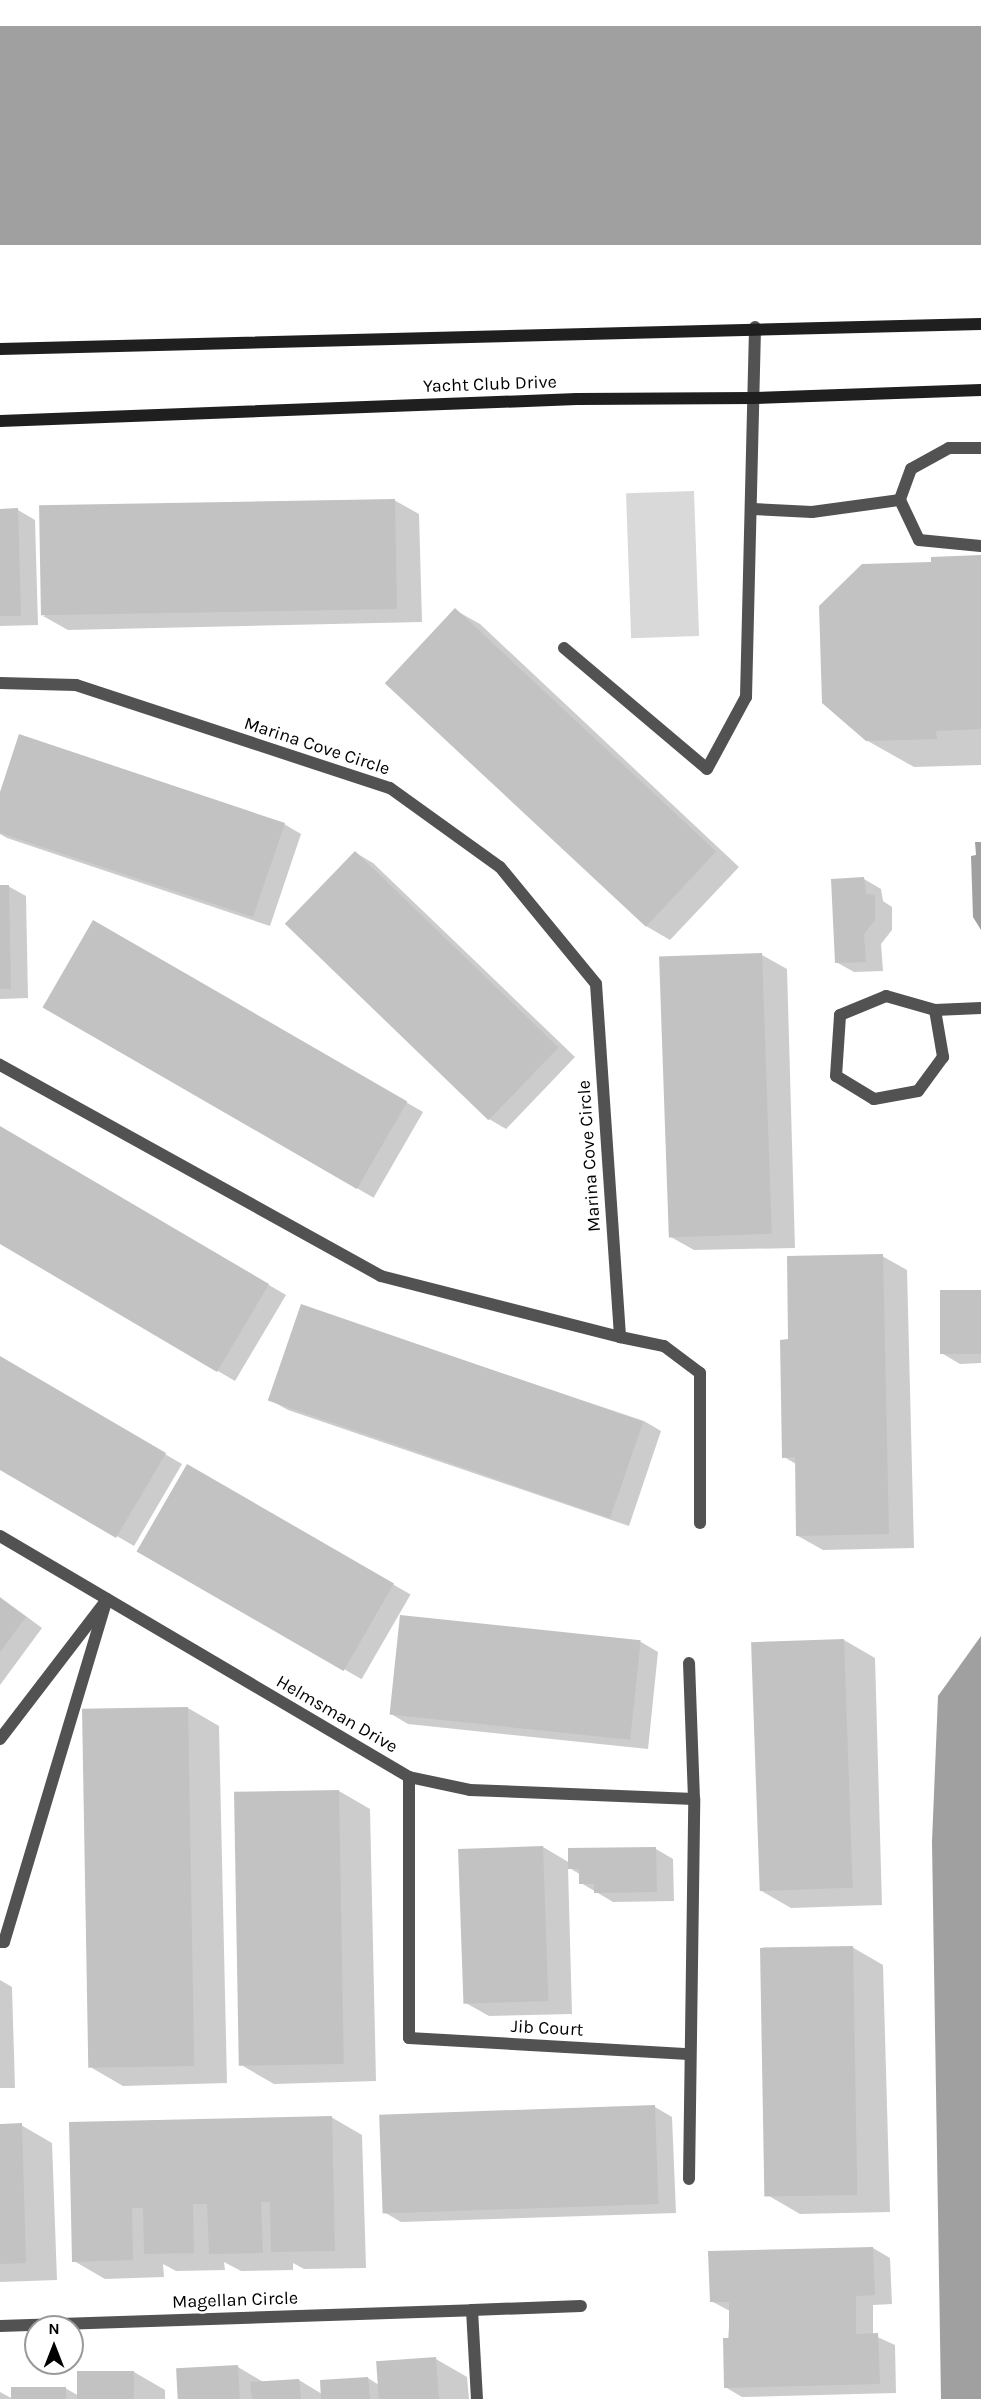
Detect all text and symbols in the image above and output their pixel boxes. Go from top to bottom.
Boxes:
street label: Yacht Club Drive [423,371,557,397]
street label: Marina Cove Circle [241,712,393,780]
street label: Marina Cove Circle [573,1079,605,1233]
street label: Helmsman Drive [272,1671,402,1757]
street label: Jib Court [510,2015,584,2041]
street label: Magellan Circle [172,2287,298,2313]
north arrow [24,2315,84,2375]
text: N [48,2319,60,2338]

